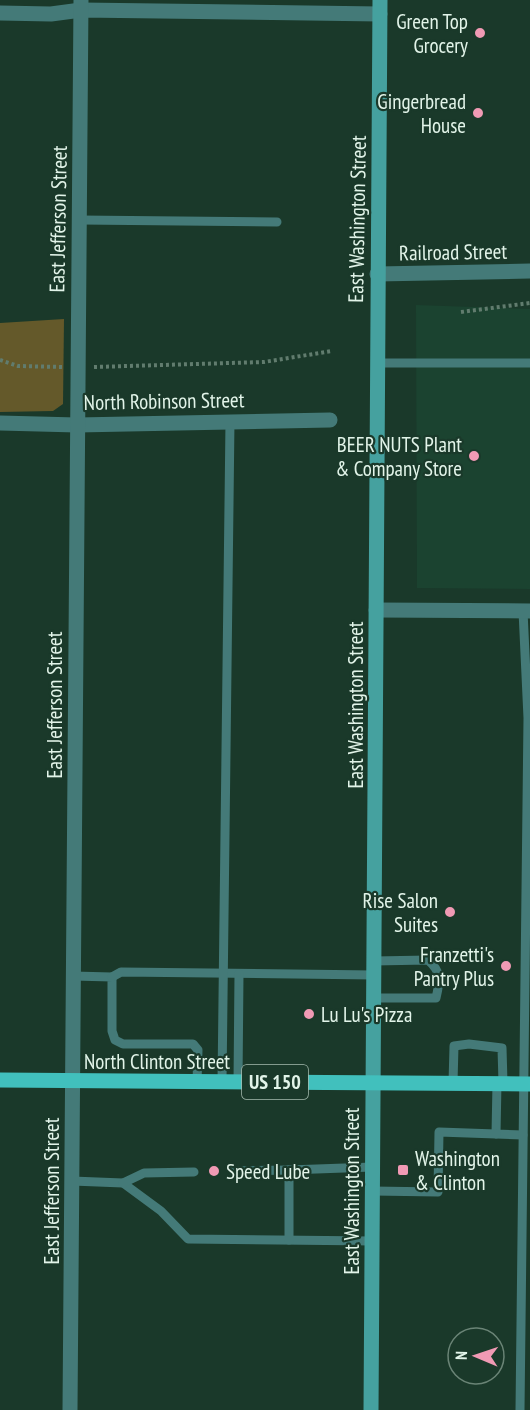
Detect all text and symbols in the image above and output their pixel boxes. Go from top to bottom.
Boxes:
place label: Green Top Grocery [396,8,468,59]
marker: Green Top Grocery [473,26,487,40]
place label: Gingerbread House [377,88,466,139]
marker: Gingerbread House [471,106,485,120]
street label: East Washington Street [342,135,372,303]
street label: East Jefferson Street [43,145,73,293]
street label: Railroad Street [399,238,508,266]
street label: North Robinson Street [83,386,245,416]
place label: BEER NUTS Plant & Company Store [335,431,462,482]
marker: BEER NUTS Plant & Company Store [467,449,481,463]
street label: East Washington Street [342,621,369,789]
street label: East Jefferson Street [41,631,68,778]
place label: Rise Salon Suites [363,887,438,938]
marker: Rise Salon Suites [443,905,457,919]
place label: Franzetti's Pantry Plus [414,941,494,992]
marker: Franzetti's Pantry Plus [499,959,513,973]
place label: Lu Lu's Pizza [321,1001,412,1028]
marker: Lu Lu's Pizza [302,1007,316,1021]
street label: North Clinton Street [84,1048,230,1075]
road number: US 150 [242,1065,308,1099]
street label: East Washington Street [338,1107,365,1275]
street label: East Jefferson Street [38,1117,65,1264]
place label: Washington & Clinton [415,1145,500,1196]
place label: Speed Lube [226,1158,310,1185]
marker: Washington & Clinton [396,1163,410,1177]
marker: Speed Lube [207,1164,221,1178]
north arrow [446,1326,506,1386]
text: N [451,1351,471,1360]

